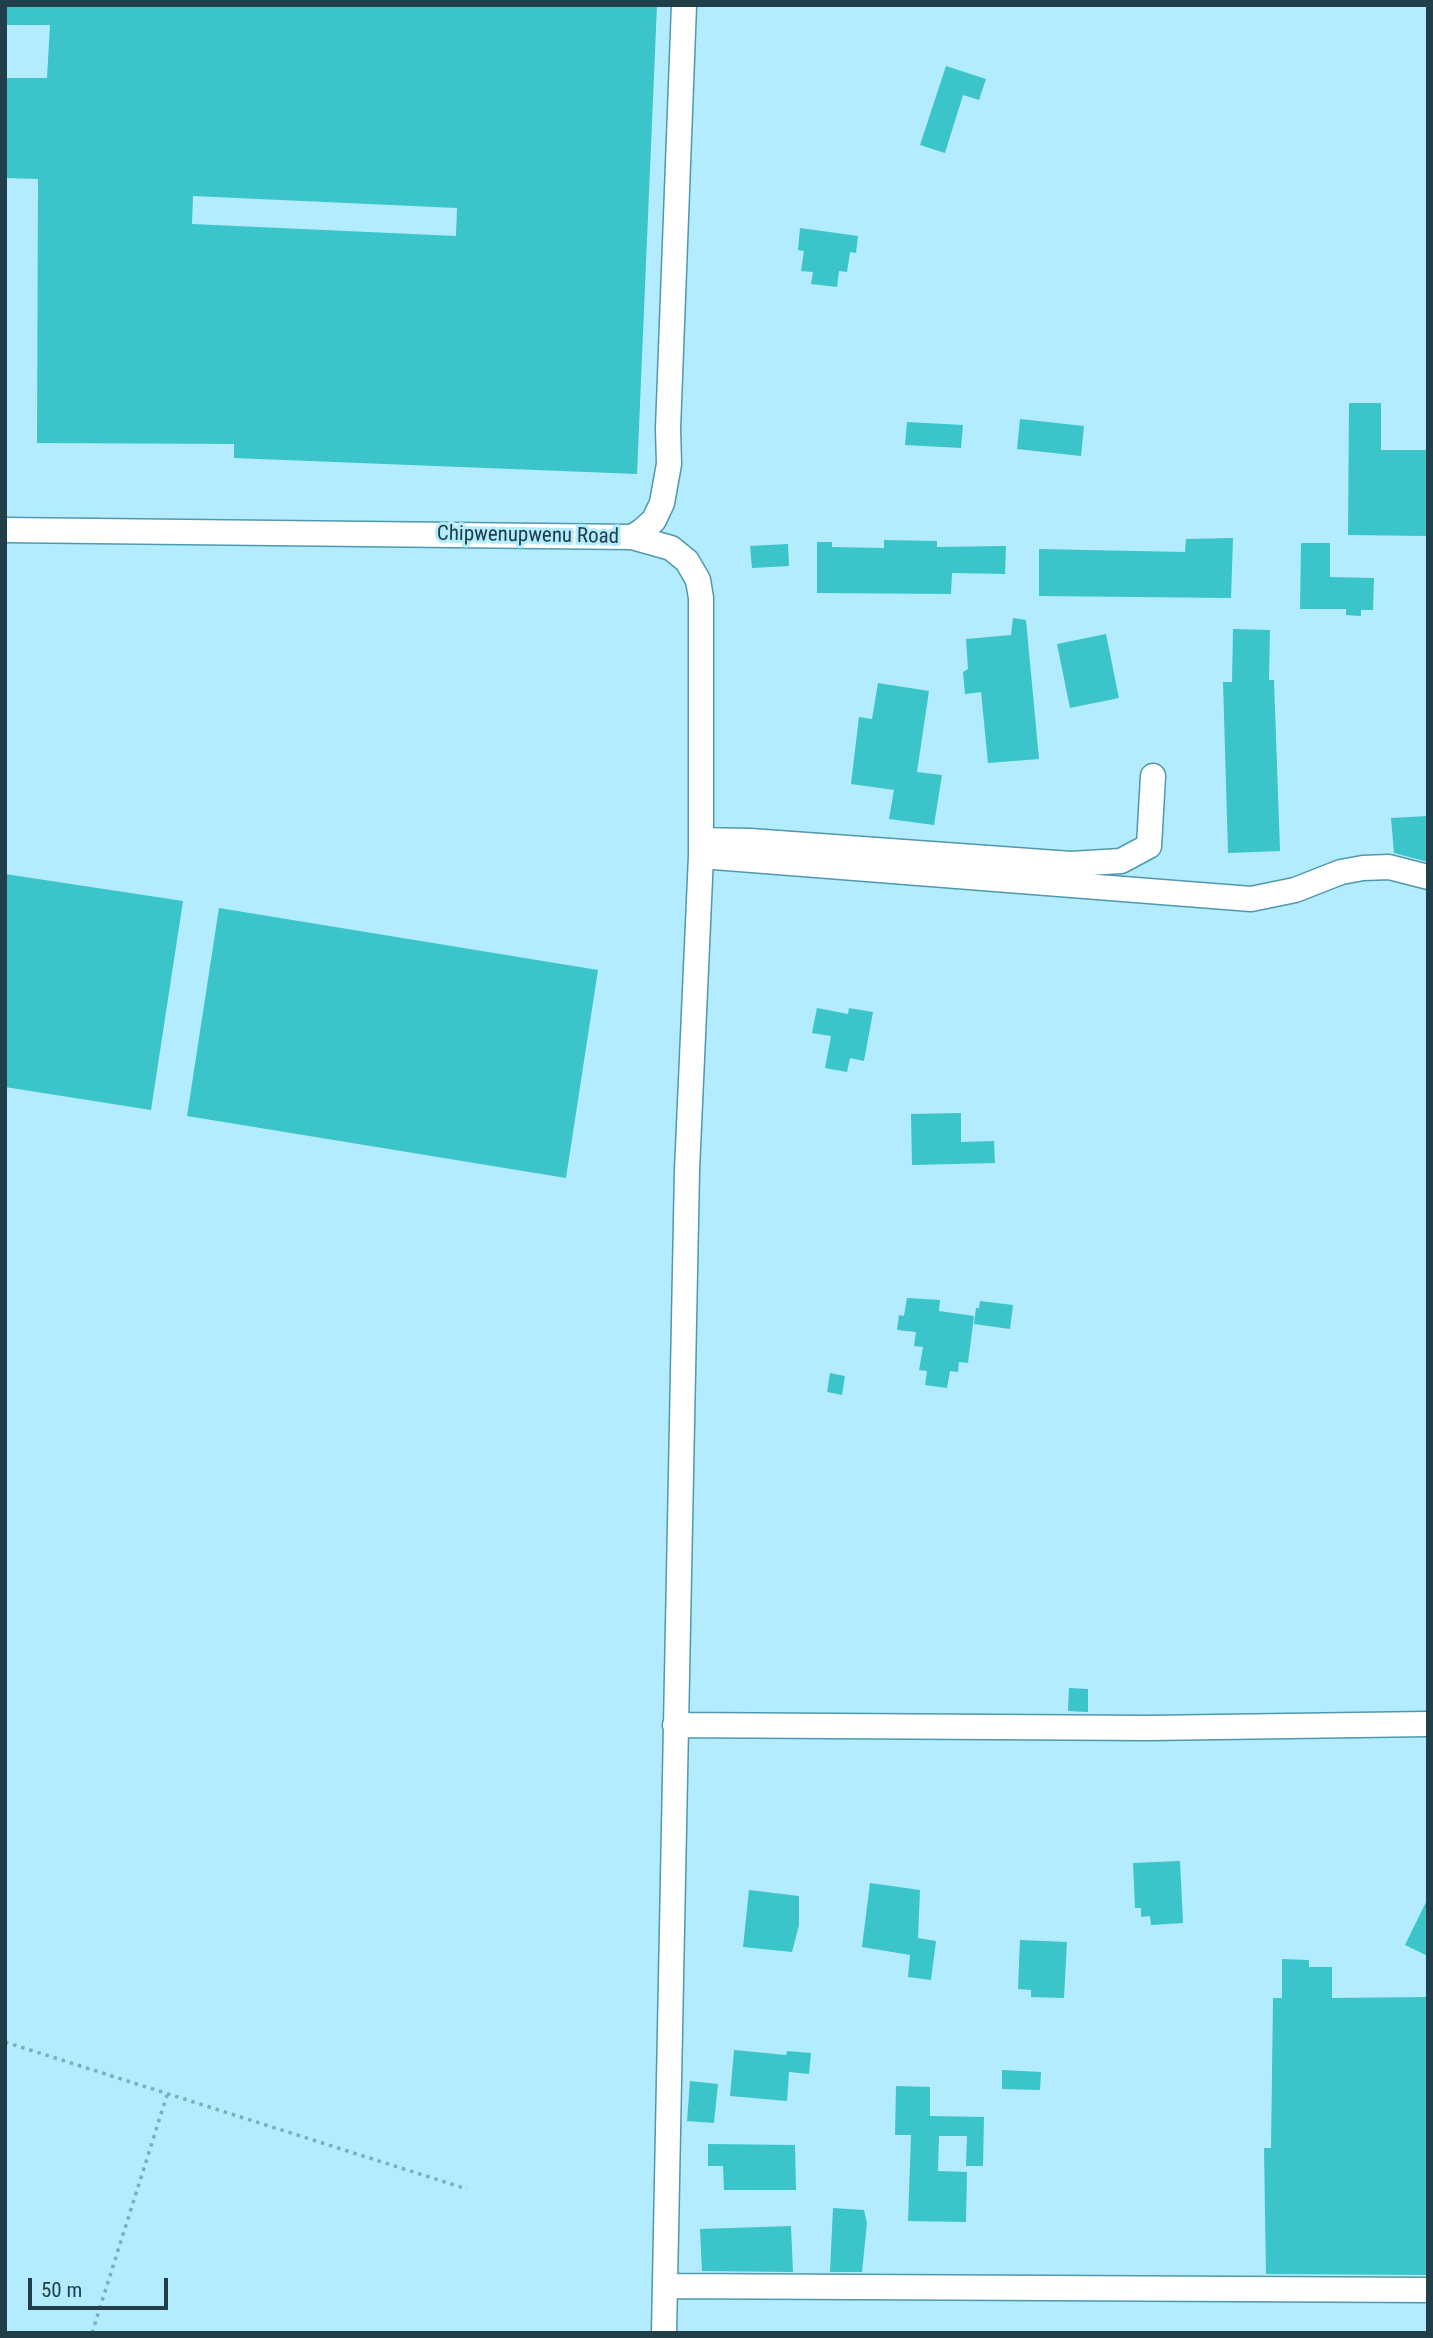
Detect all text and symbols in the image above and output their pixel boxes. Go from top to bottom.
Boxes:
street label: Chipwenupwenu Road [437,522,619,550]
scale bar [32,2264,172,2308]
text: 50 m [41,2278,82,2302]

